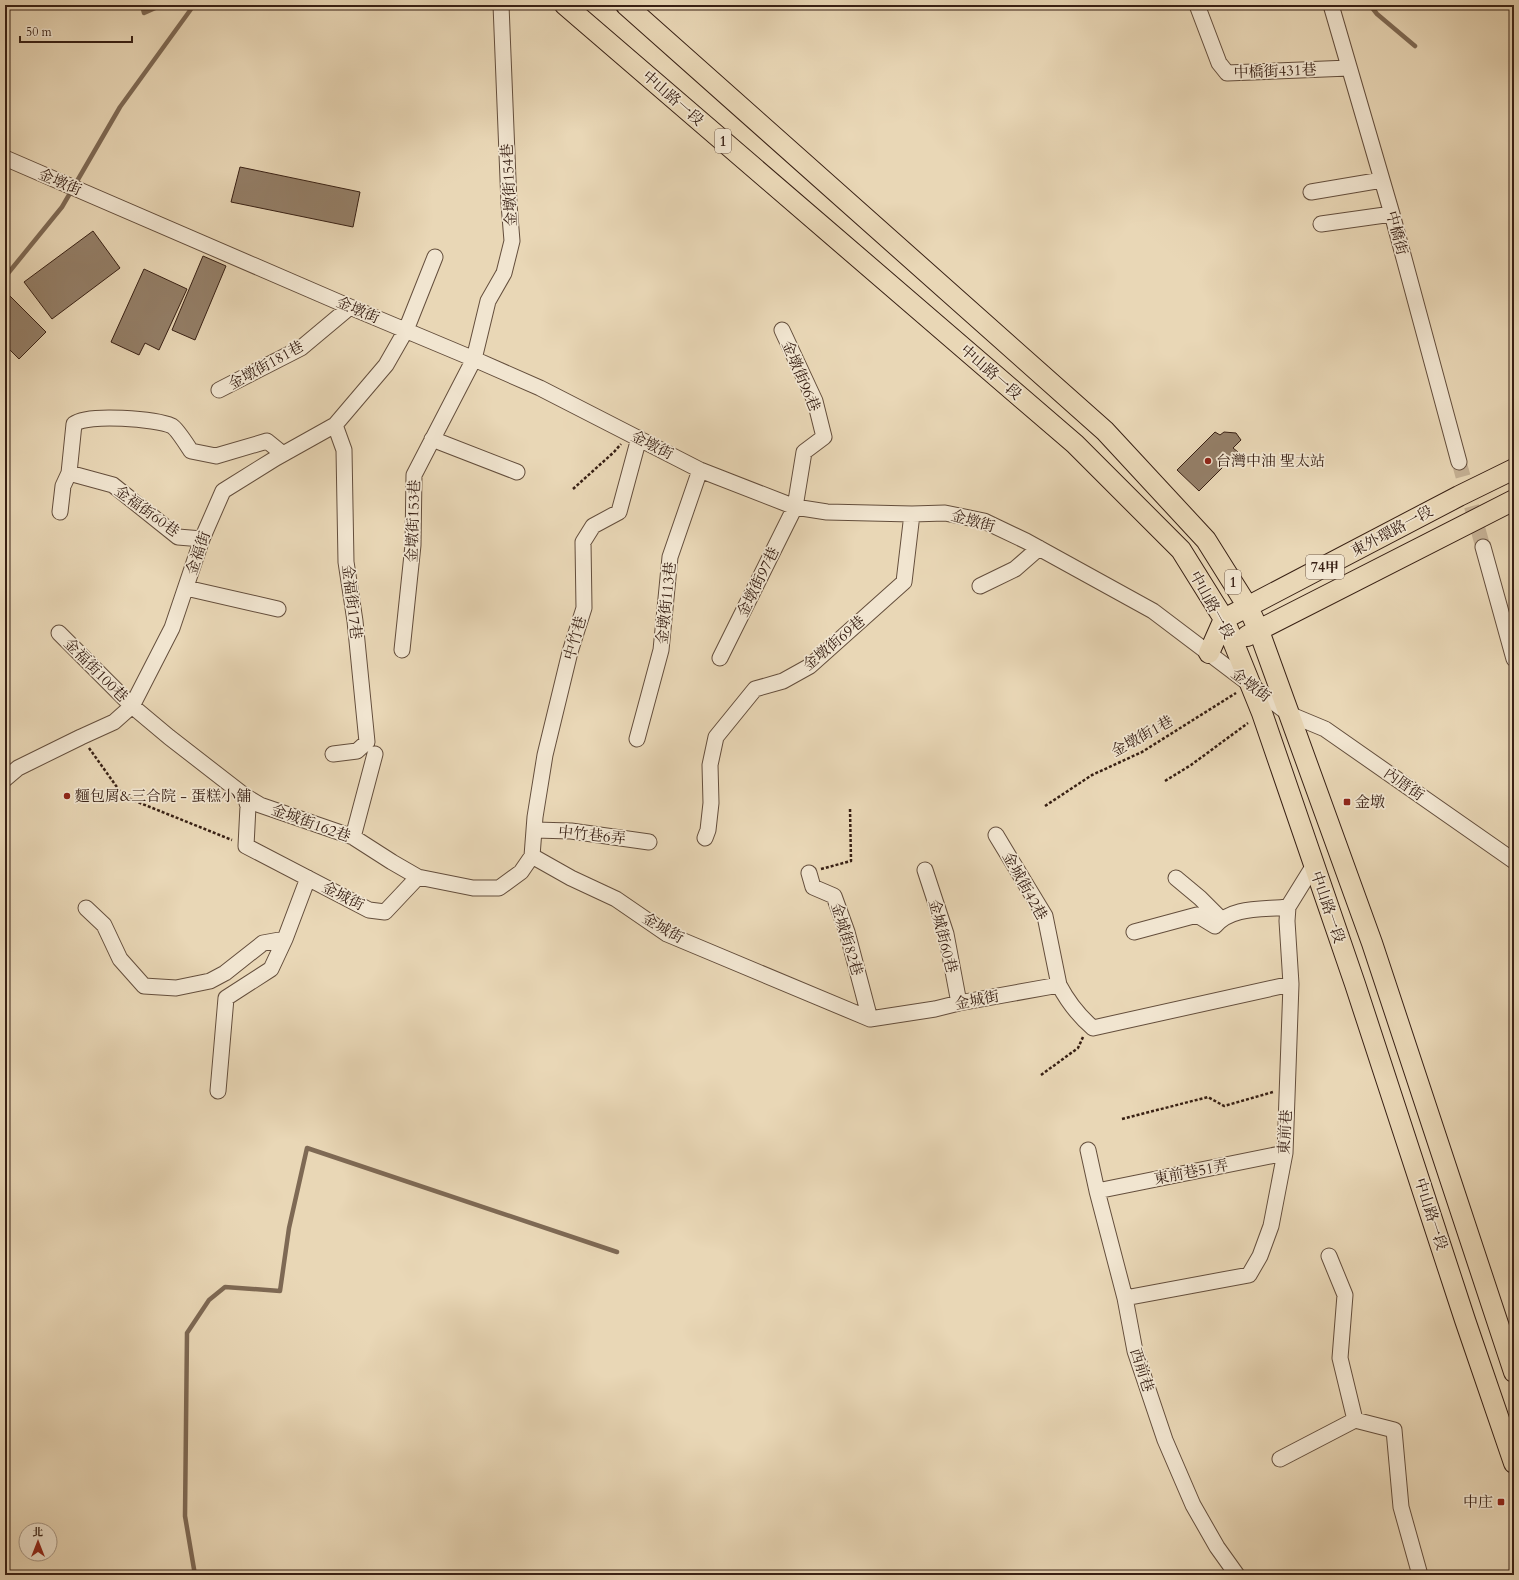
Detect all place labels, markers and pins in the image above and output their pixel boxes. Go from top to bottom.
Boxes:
place label: 台灣中油 聖太站 [1216,451,1325,471]
marker: 台灣中油 聖太站 [1203,456,1213,466]
place label: 麵包屑&三合院 - 蛋糕小舖 [75,786,251,806]
marker: 麵包屑&三合院 - 蛋糕小舖 [62,791,72,801]
place label: 金墩 [1355,792,1385,812]
marker: 金墩 [1342,797,1352,807]
place label: 中庄 [1463,1492,1493,1512]
marker: 中庄 [1496,1497,1506,1507]

